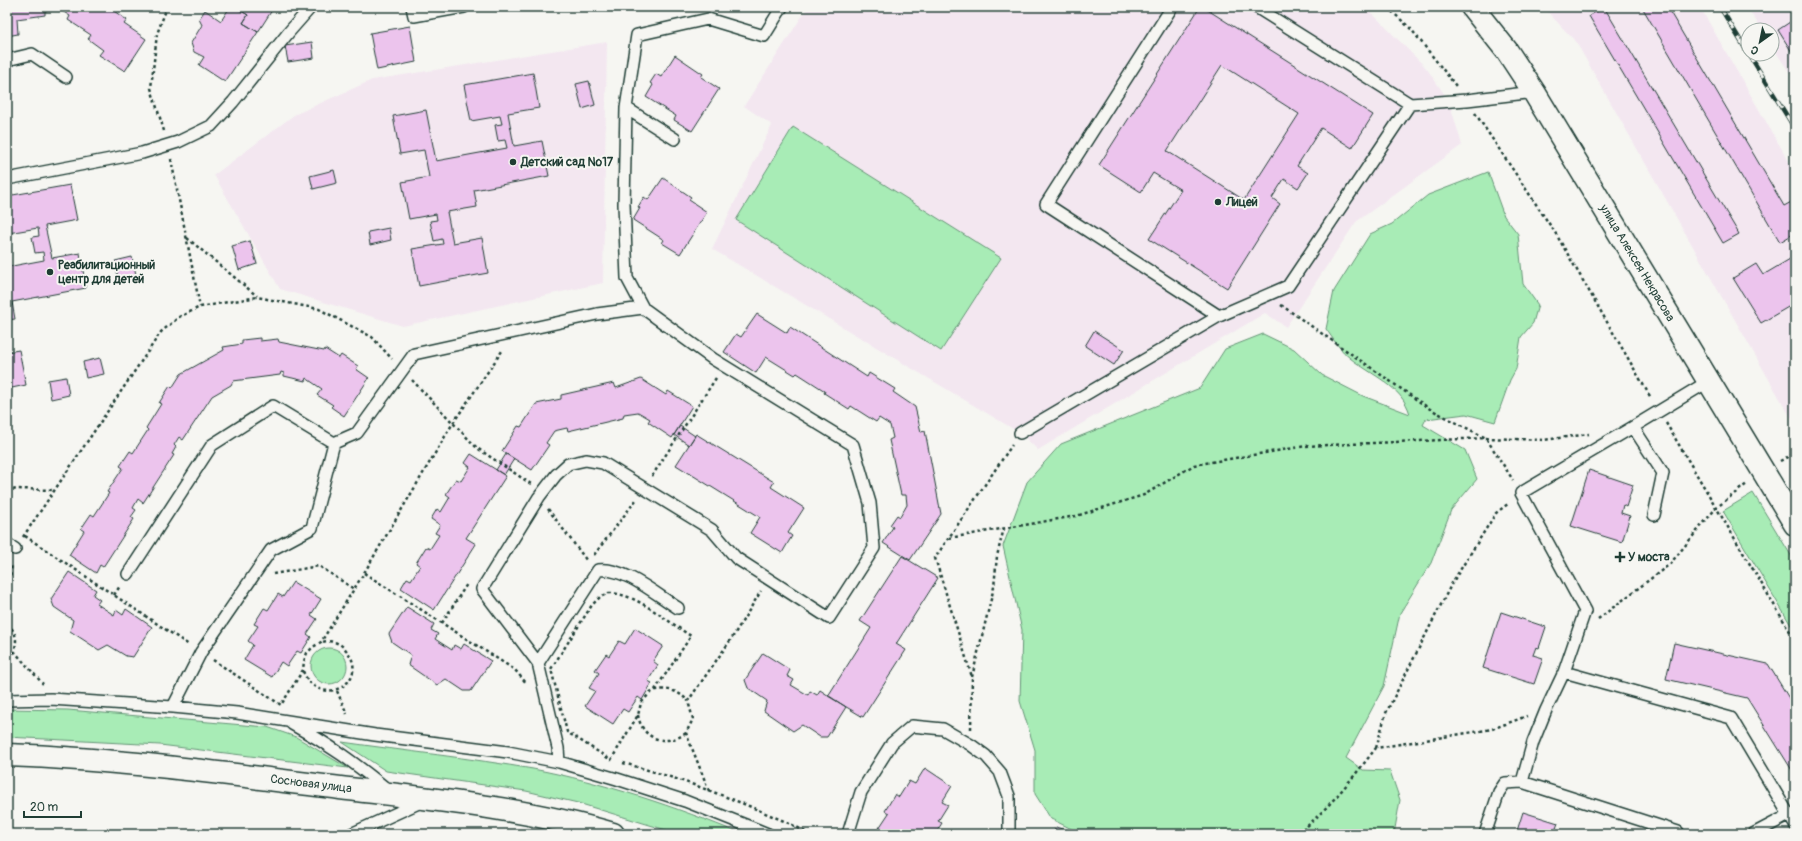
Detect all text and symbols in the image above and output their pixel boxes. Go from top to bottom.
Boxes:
north arrow [1740,22,1780,62]
text: С [1748,43,1761,57]
place label: Детский сад №17 [520,155,614,170]
marker: Детский сад №17 [508,157,518,167]
place label: Лицей [1225,195,1258,210]
marker: Лицей [1213,197,1223,207]
street label: улица Алексея Некрасова [1596,201,1678,325]
place label: Реабилитационный центр для детей [58,258,156,287]
marker: Реабилитационный центр для детей [45,267,55,277]
place label: У моста [1628,550,1670,565]
marker: У моста [1615,552,1625,562]
street label: Сосновая улица [269,772,353,796]
scale bar [24,793,81,819]
text: 20 m [30,800,59,815]

